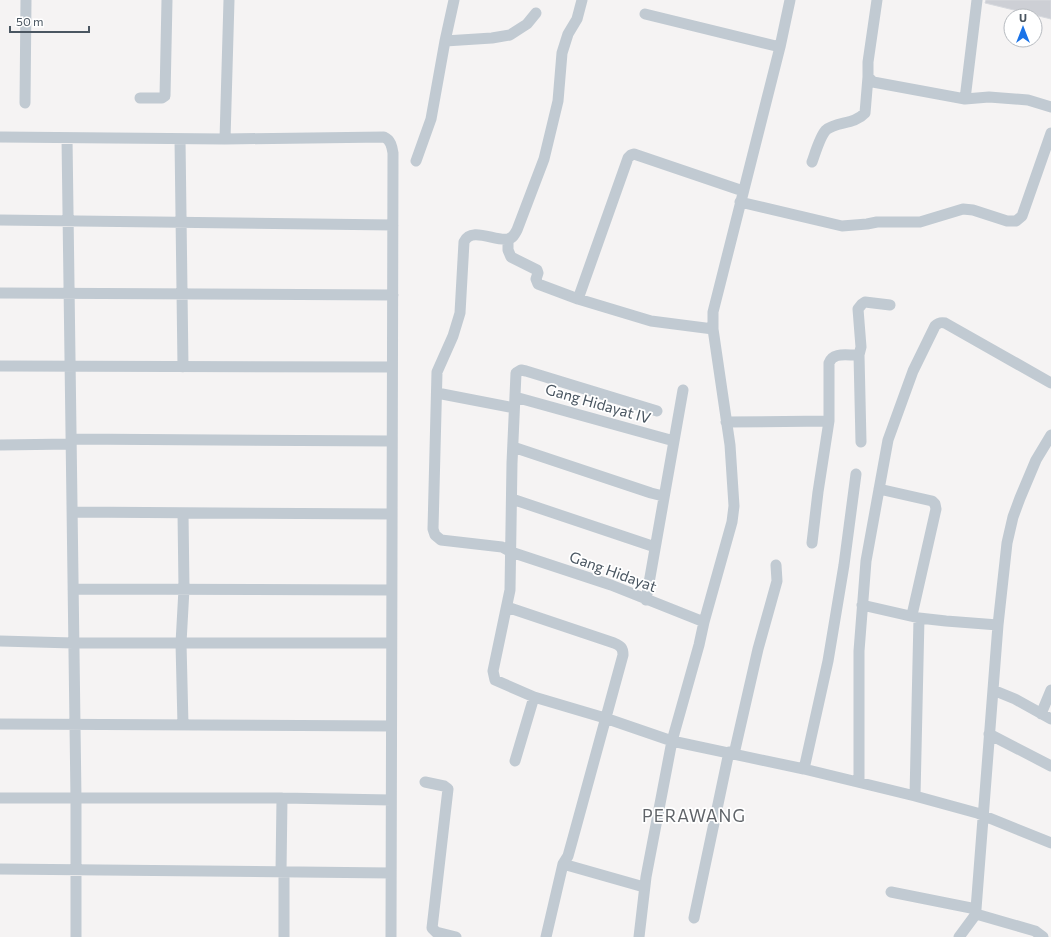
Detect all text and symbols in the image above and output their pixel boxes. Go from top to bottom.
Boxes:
scale bar [10,8,89,34]
north arrow [1003,8,1043,48]
text: U [1019,11,1027,24]
text: 50 m [16,14,44,28]
street label: Gang Hidayat IV [543,379,653,427]
street label: Gang Hidayat [567,547,659,595]
district label: PERAWANG [642,805,746,826]

